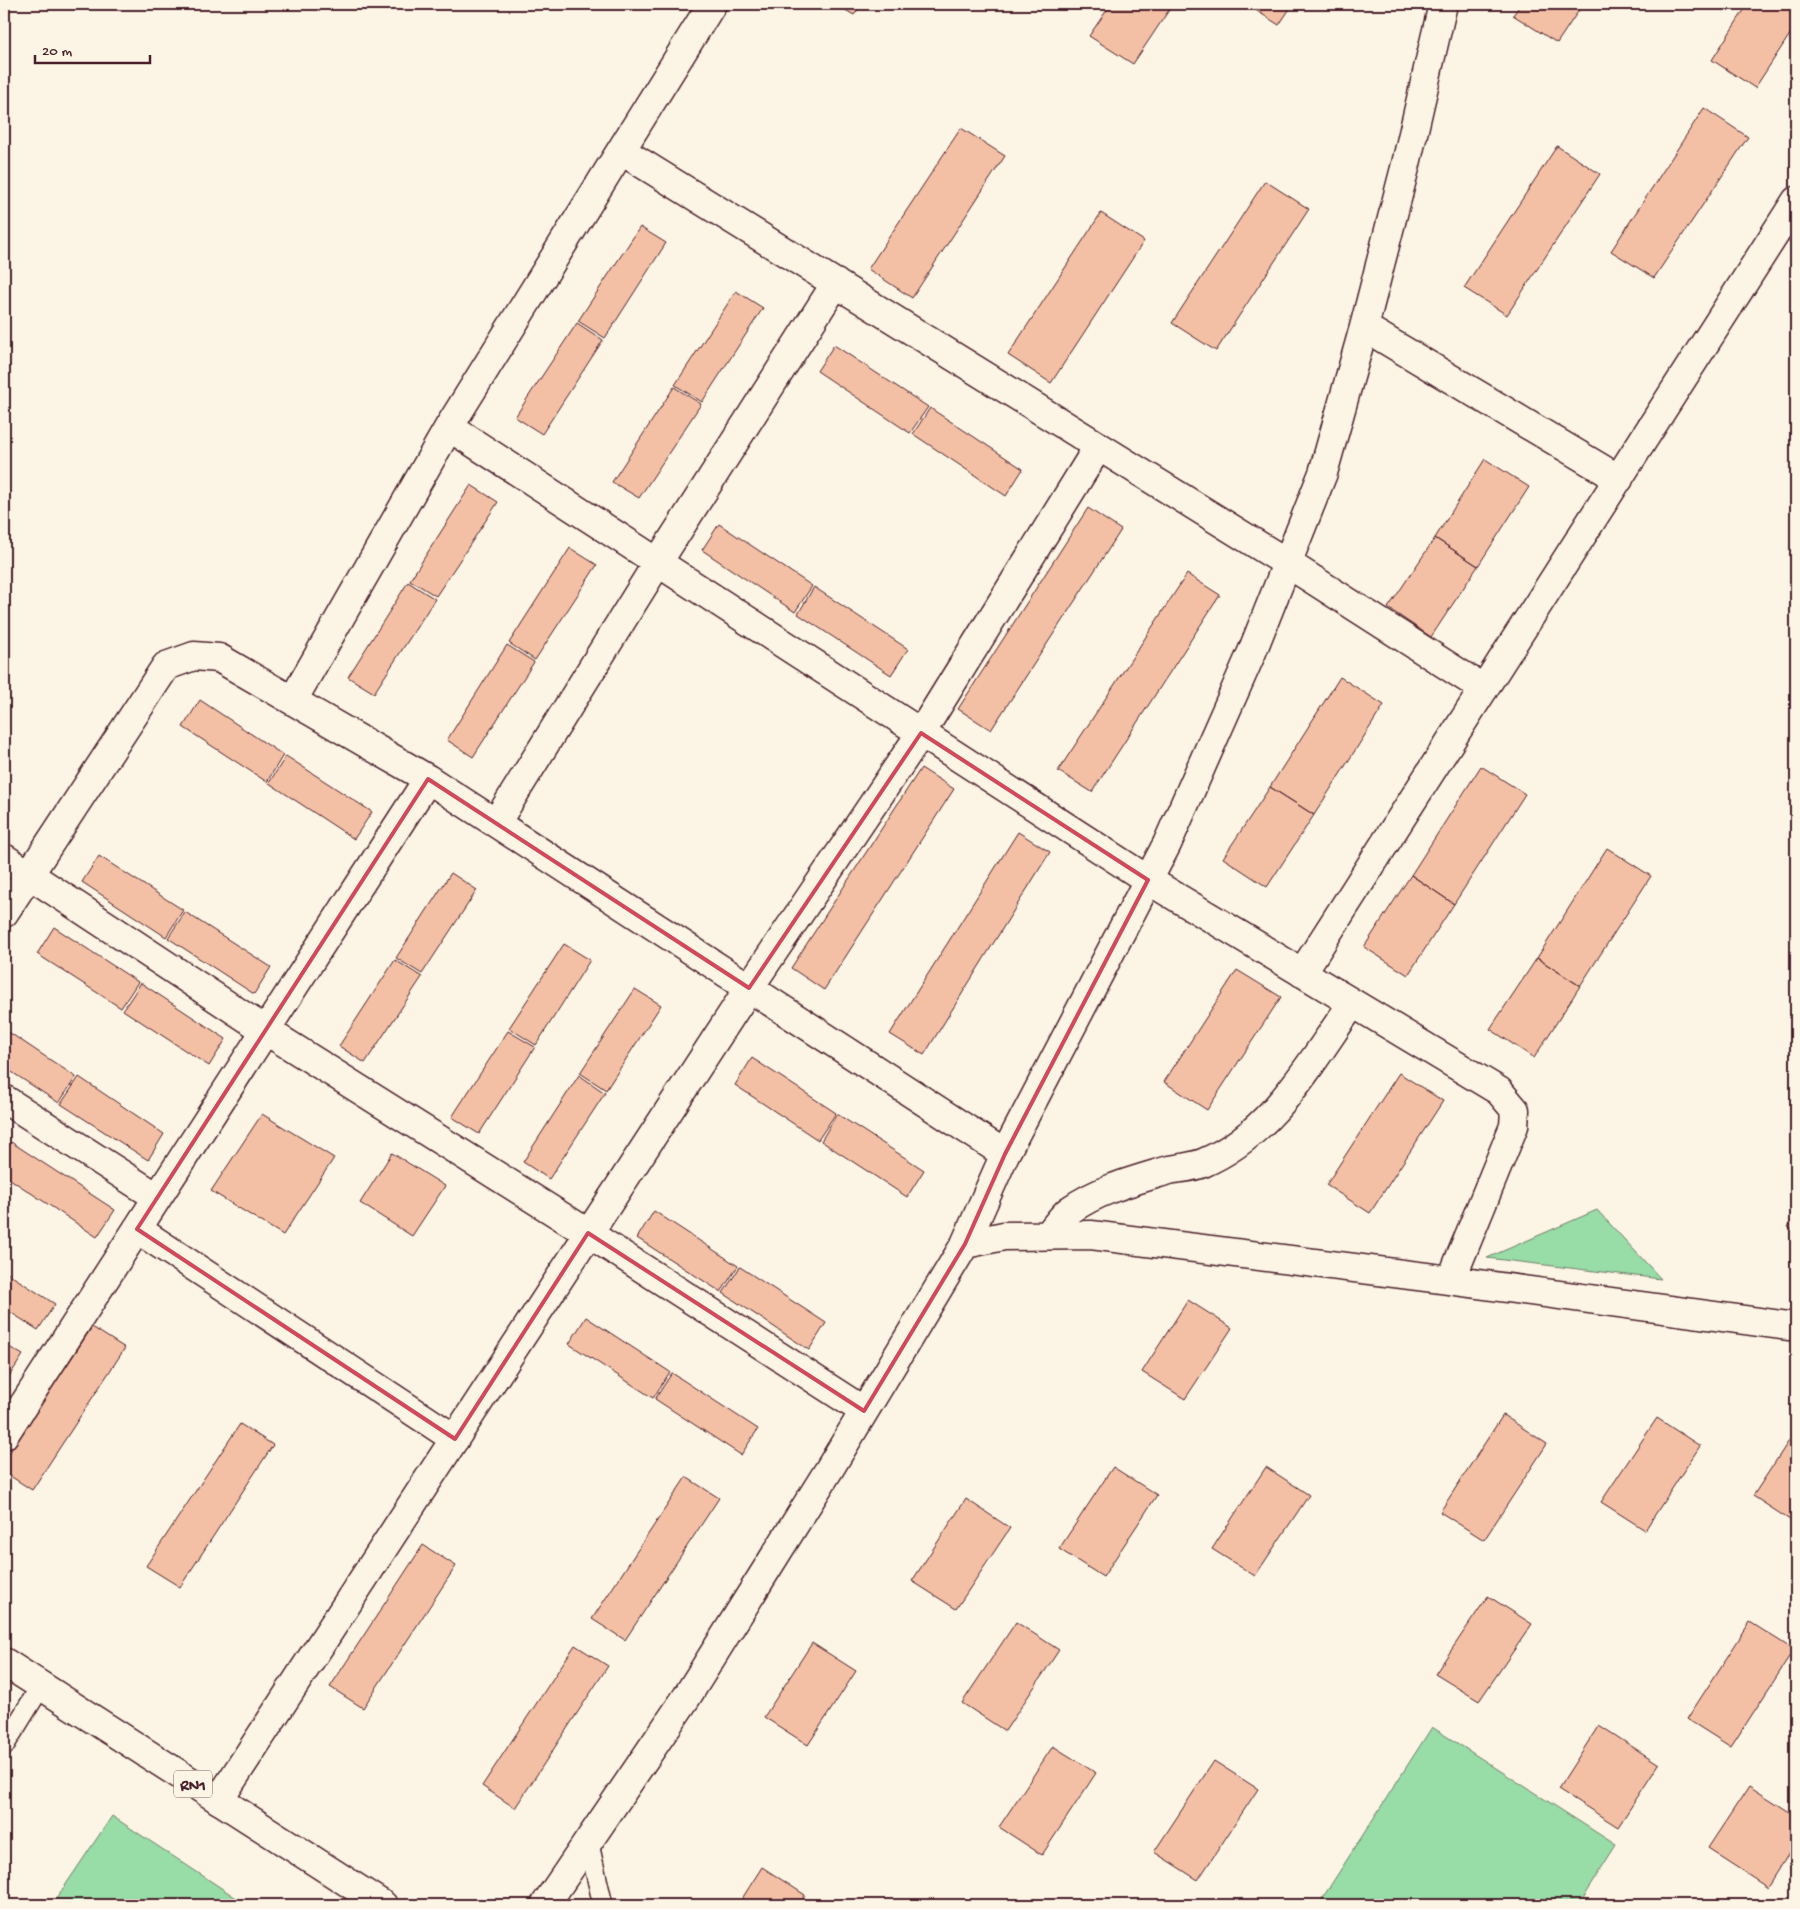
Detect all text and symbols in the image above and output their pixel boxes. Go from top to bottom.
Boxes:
scale bar [35,32,150,64]
text: 20 m [42,43,72,61]
road number: RN1 [174,1770,212,1798]

